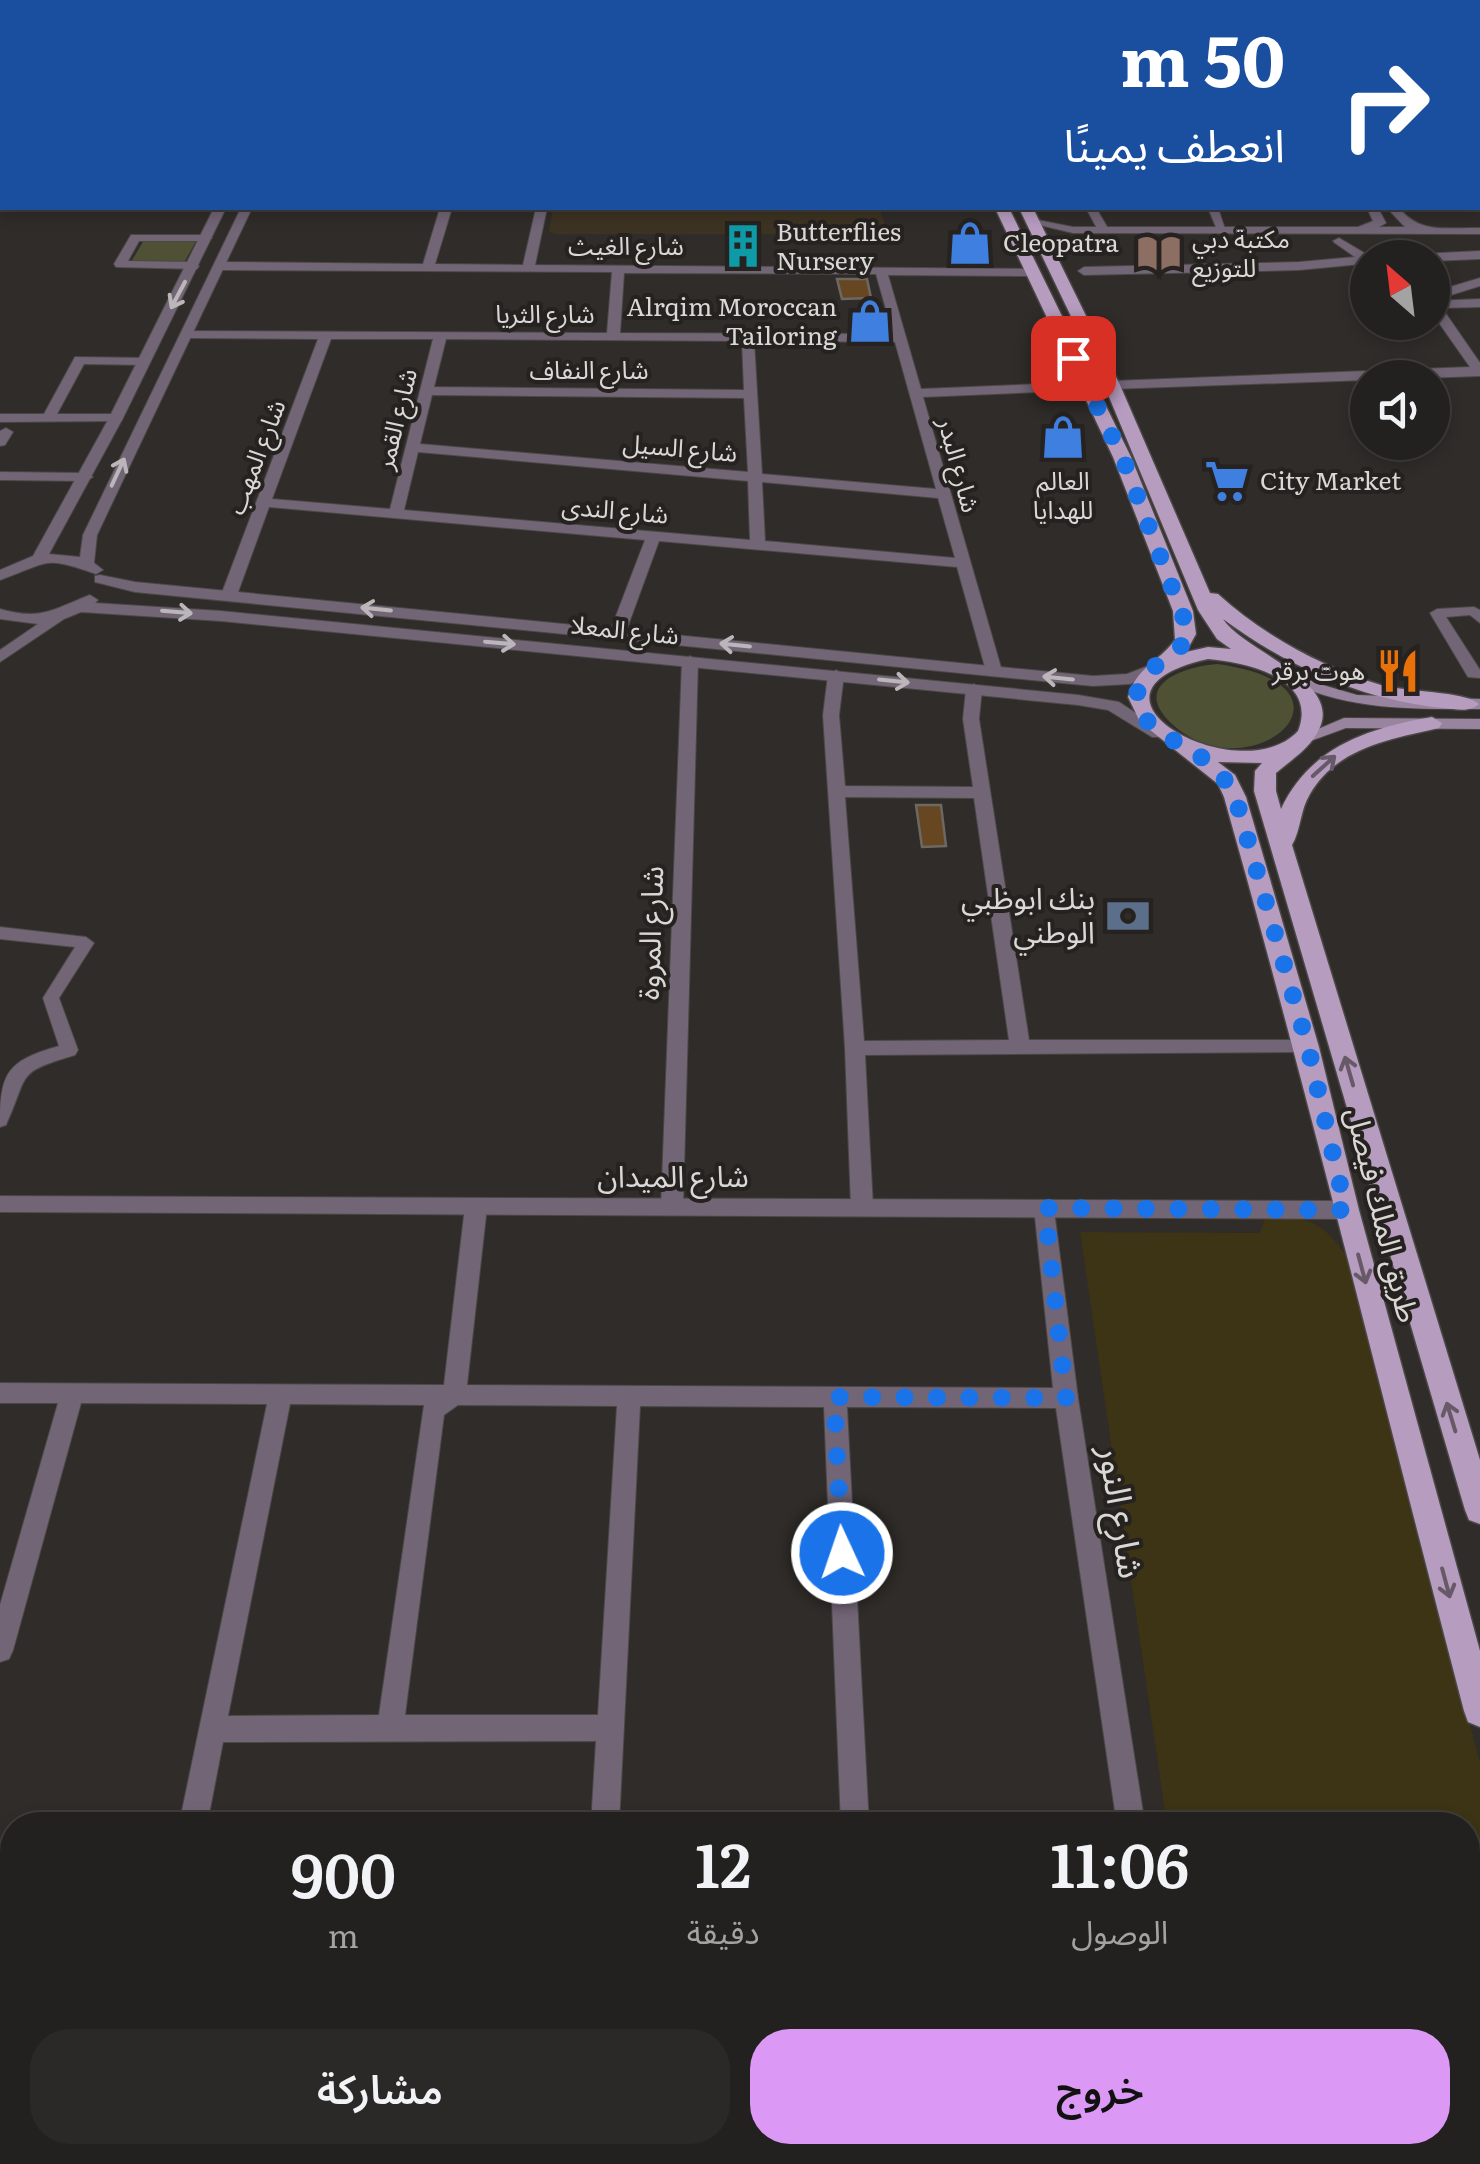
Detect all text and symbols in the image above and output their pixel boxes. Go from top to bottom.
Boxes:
text: 50 m [1120,5,1285,109]
icon: right [1320,40,1450,170]
text: انعطف يمينًا [1064,109,1285,176]
place label: Butterflies Nursery [776,212,901,278]
shop icon: Cleopatra [946,219,994,267]
place label: مكتبة دبي للتوزيع [1192,219,1290,287]
building icon: Butterflies Nursery [719,222,767,270]
place label: Cleopatra [1003,223,1119,260]
street label: شارع الغيث [568,226,684,265]
library icon: مكتبة دبي للتوزيع [1135,229,1183,277]
north arrow [1350,240,1450,340]
map controls [1350,240,1450,460]
one-way arrow [168,280,187,310]
place label: Alrqim Moroccan Tailoring [626,287,837,353]
street label: شارع الثريا [495,294,595,333]
shop icon: Alrqim Moroccan Tailoring [846,297,894,345]
pin [1031,316,1116,401]
icon: arrive [1046,331,1101,386]
street label: شارع النفاف [530,350,648,389]
button: sound [1350,360,1450,460]
street label: شارع القمر [364,364,427,474]
street label: شارع المهب [216,394,295,520]
street label: شارع البدر [928,412,991,517]
shop icon: العالم للهدايا [1039,413,1087,461]
street label: شارع السيل [621,423,739,472]
supermarket icon: City Market [1203,457,1251,505]
one-way arrow [110,458,129,488]
place label: العالم للهدايا [1033,461,1093,527]
place label: City Market [1260,461,1401,498]
street label: شارع الندى [560,485,670,534]
one-way arrow [361,600,393,619]
one-way arrow [160,602,192,621]
street label: شارع المعلا [569,604,681,655]
one-way arrow [484,633,516,652]
one-way arrow [719,636,751,655]
restaurant icon: هوت برقر [1374,647,1422,695]
place label: هوت برقر [1271,651,1365,688]
one-way arrow [1042,668,1075,687]
one-way arrow [877,672,909,691]
one-way arrow [1311,754,1336,777]
street label: شارع المروة [624,865,675,1001]
place label: بنك ابوظبي الوطني [961,874,1095,956]
bank icon: بنك ابوظبي الوطني [1104,892,1152,940]
one-way arrow [1339,1056,1357,1088]
street label: طريق الملك فيصل [1337,1102,1433,1327]
street label: شارع الميدان [597,1152,749,1199]
one-way arrow [1353,1253,1372,1284]
one-way arrow [1441,1401,1459,1433]
street label: شارع النور [1085,1440,1160,1582]
position arrow [790,1501,894,1605]
one-way arrow [1437,1567,1456,1598]
text: 12 [695,1817,751,1906]
text: 11:06 [1050,1817,1189,1906]
text: 900 [291,1827,396,1916]
text: دقيقة [687,1906,760,1954]
text: الوصول [1071,1906,1168,1954]
text: m [328,1910,359,1958]
button: مشاركة [30,2029,730,2144]
button: خروج [750,2029,1450,2144]

